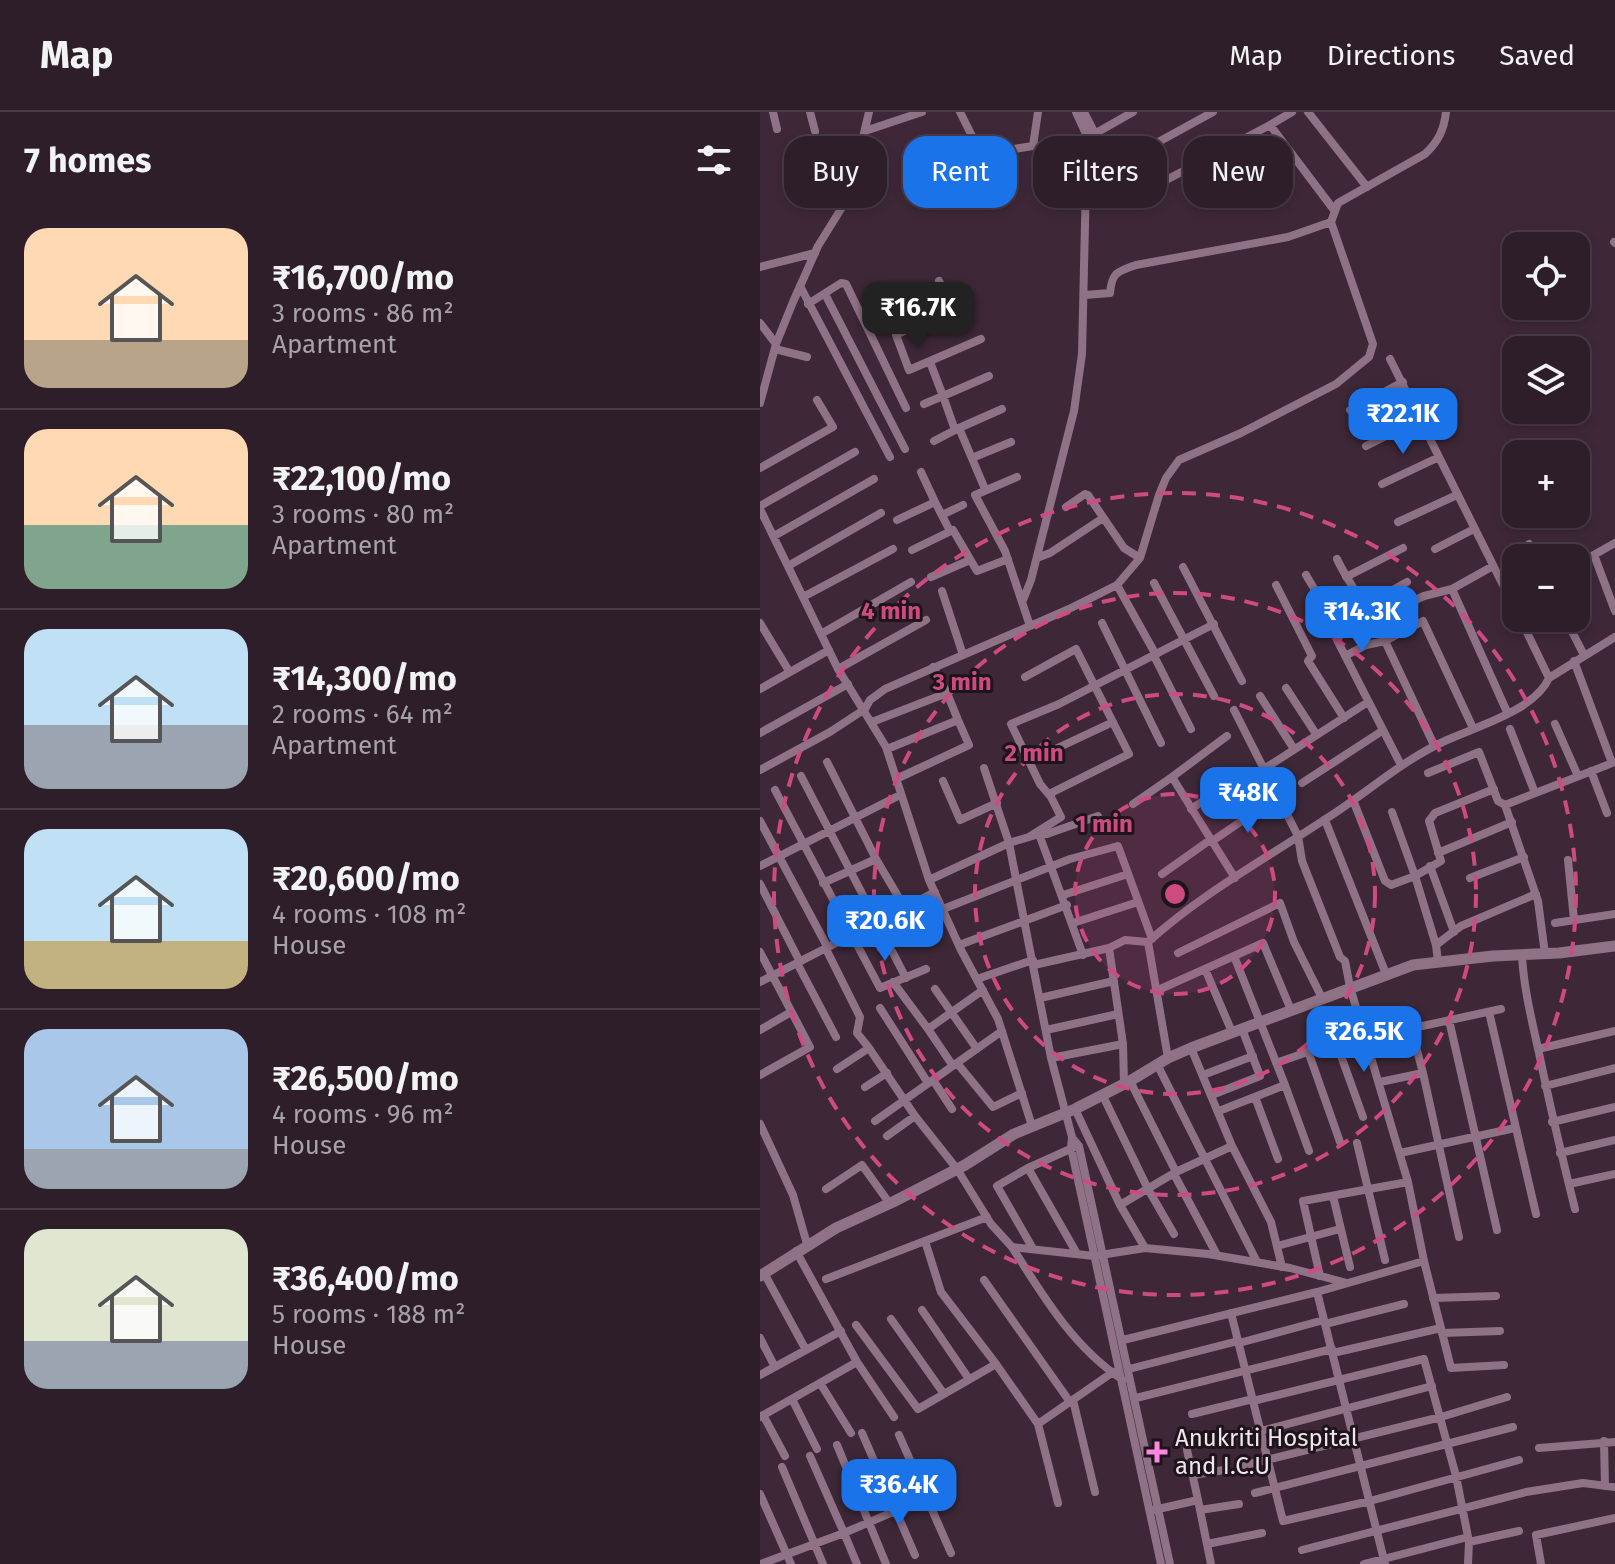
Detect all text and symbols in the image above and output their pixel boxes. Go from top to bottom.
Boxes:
text: Map [40,32,113,78]
text: Map [1229,39,1283,72]
text: Directions [1327,39,1455,72]
text: Saved [1499,39,1575,72]
chip: Buy [784,136,887,208]
chip: Rent [903,136,1017,208]
chip: Filters [1033,136,1167,208]
chip: New [1183,136,1293,208]
icon: filters [692,138,736,182]
text: 7 homes [24,140,151,181]
map controls [1502,232,1590,632]
button: locate [1502,232,1590,320]
text: ₹16,700/mo [272,257,454,298]
icon: home [88,260,184,356]
pin: ₹16.7K [853,282,983,350]
text: ₹16.7K [880,292,956,323]
text: 3 rooms · 86 m² [272,298,454,329]
text: Apartment [272,329,397,360]
button: layers [1502,336,1590,424]
pin: ₹22.1K [1338,388,1468,456]
text: ₹22.1K [1366,398,1440,429]
button: + [1502,440,1590,528]
text: ₹22,100/mo [272,458,451,499]
icon: home [88,461,184,557]
text: 3 rooms · 80 m² [272,499,454,530]
text: Apartment [272,530,397,561]
button: − [1502,544,1590,632]
pin: ₹14.3K [1297,586,1427,654]
text: ₹14.3K [1323,596,1401,627]
text: 4 min [861,597,921,625]
text: ₹14,300/mo [272,658,457,699]
icon: home [88,661,184,757]
text: 3 min [931,668,992,696]
text: 2 rooms · 64 m² [272,699,453,730]
text: Apartment [272,730,397,761]
text: 2 min [1005,739,1064,767]
pin: ₹48K [1201,767,1295,835]
text: ₹48K [1218,777,1278,808]
text: 1 min [1075,810,1133,838]
text: ₹20,600/mo [272,858,460,899]
icon: home [88,861,184,957]
centre of rings [1161,880,1189,908]
pin: ₹20.6K [820,895,950,963]
text: 4 rooms · 108 m² [272,899,466,930]
text: ₹20.6K [845,905,925,936]
text: House [272,930,346,961]
pin: ₹26.5K [1299,1006,1429,1074]
text: ₹26.5K [1324,1016,1404,1047]
text: ₹26,500/mo [272,1058,459,1099]
icon: home [88,1061,184,1157]
text: 4 rooms · 96 m² [272,1099,454,1130]
text: House [272,1130,346,1161]
text: ₹36,400/mo [272,1258,459,1299]
icon: home [88,1261,184,1357]
text: 5 rooms · 188 m² [272,1299,465,1330]
text: House [272,1330,346,1361]
place label: Anukriti Hospital and I.C.U [1175,1424,1358,1480]
marker: Anukriti Hospital and I.C.U [1146,1441,1168,1463]
pin: ₹36.4K [834,1459,964,1527]
text: ₹36.4K [859,1469,939,1500]

